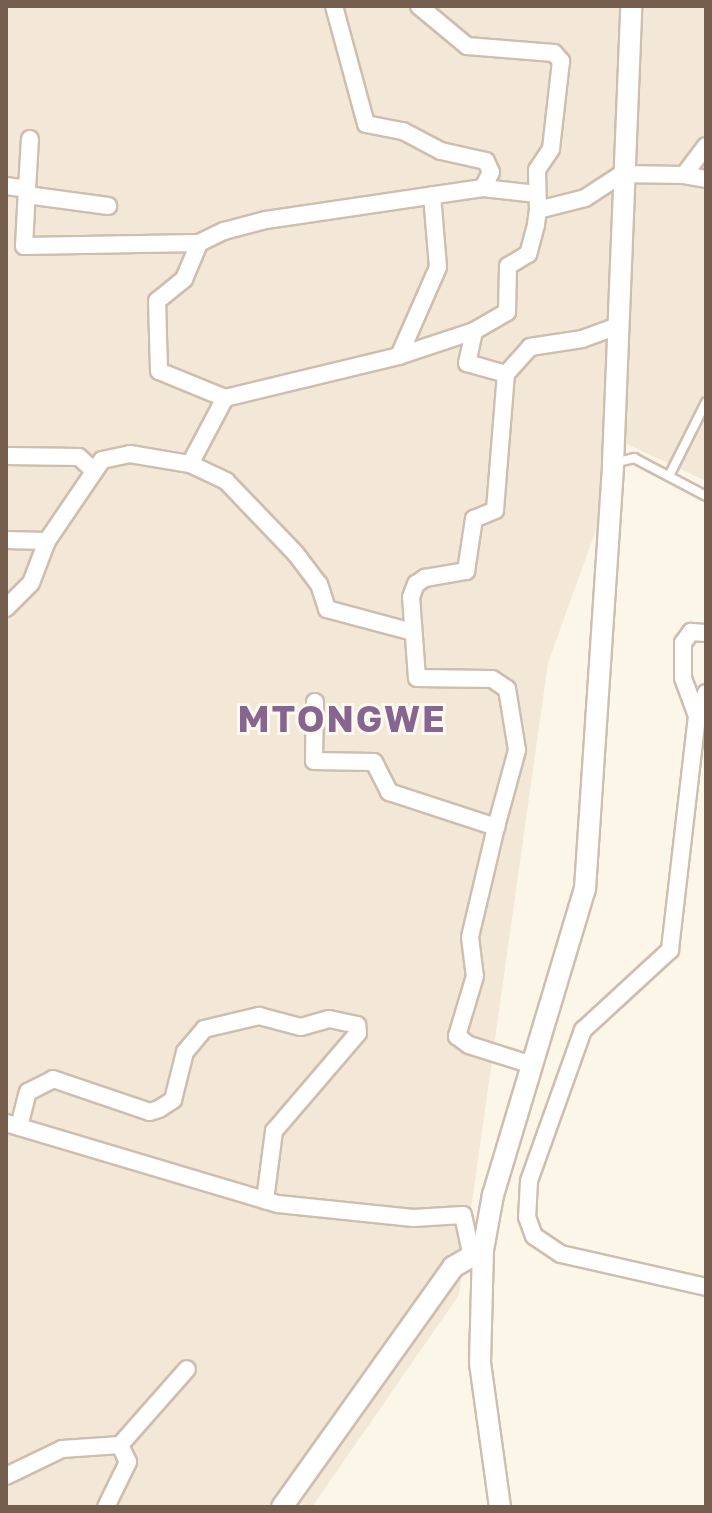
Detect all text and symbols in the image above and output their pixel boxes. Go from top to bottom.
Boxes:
district label: MTONGWE [238,697,446,741]

